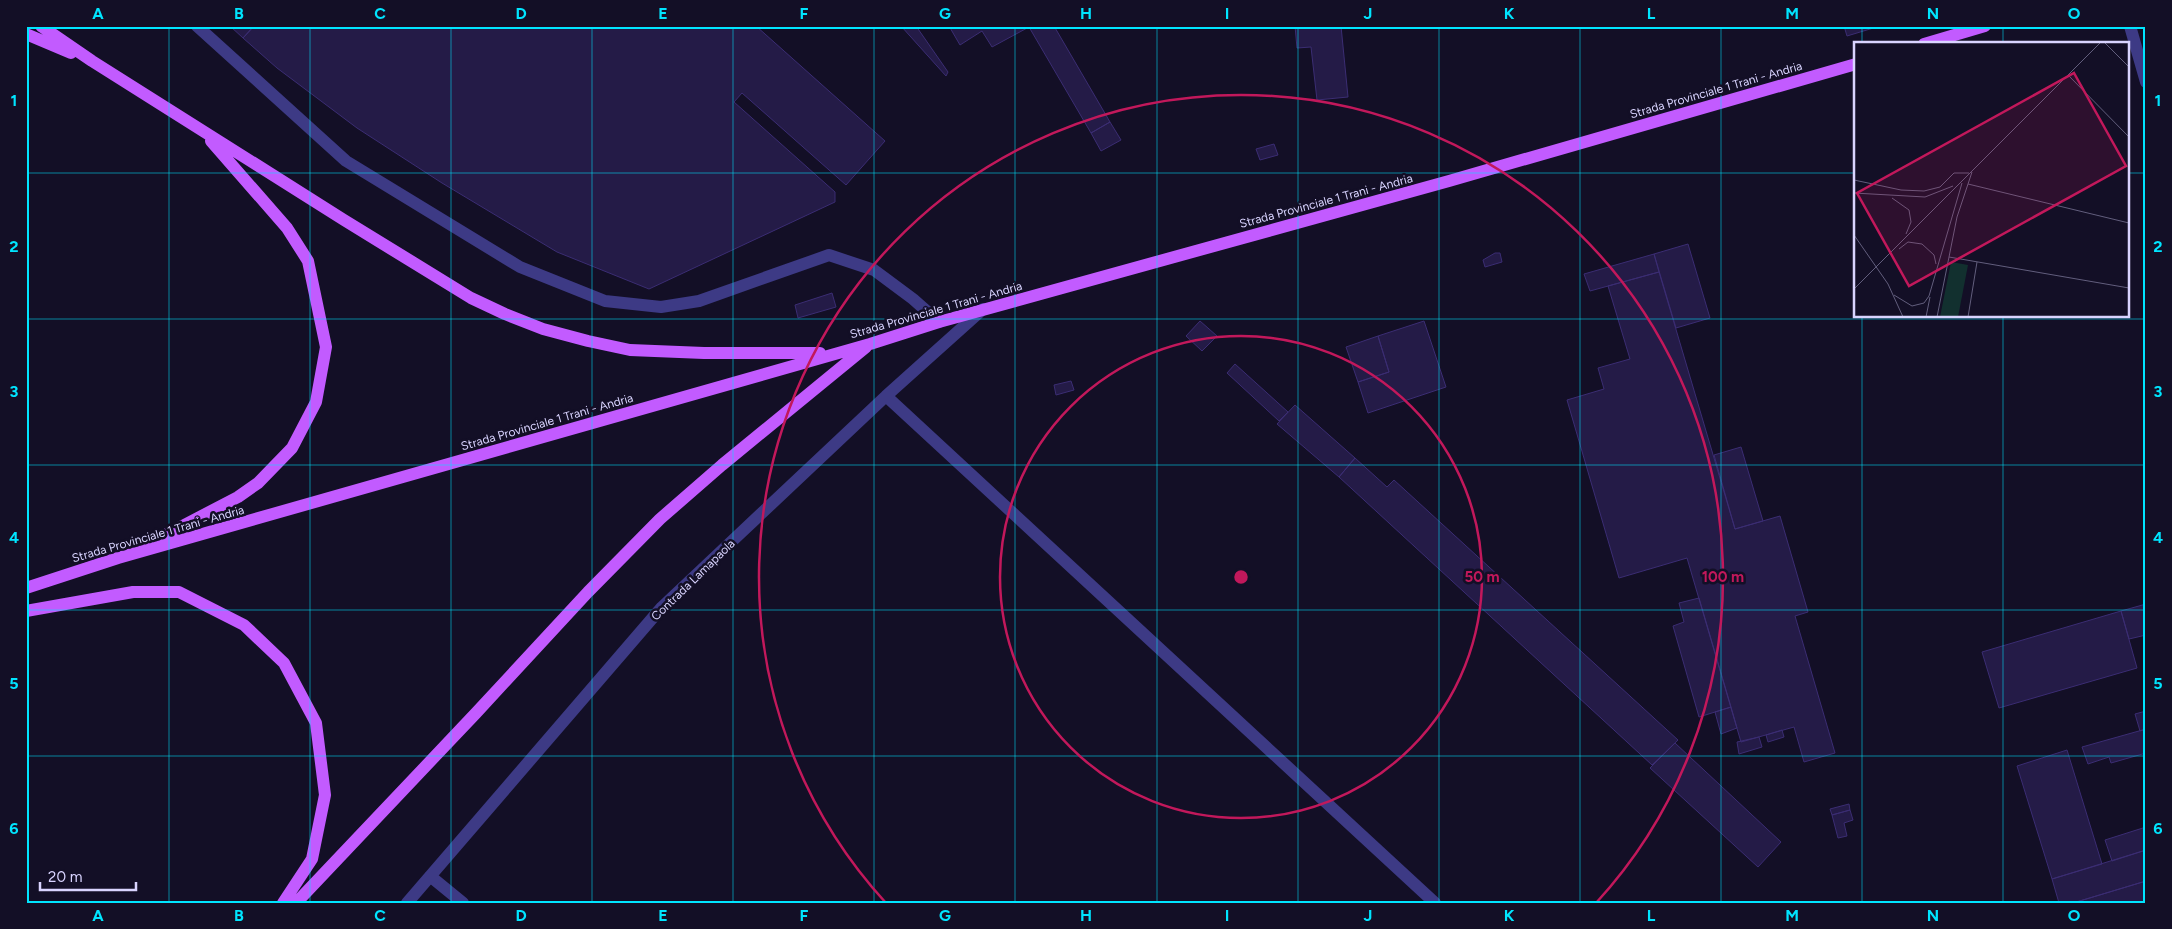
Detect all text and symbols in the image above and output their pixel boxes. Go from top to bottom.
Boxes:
text: A [92,4,104,23]
text: B [234,4,244,23]
text: C [374,4,386,23]
text: D [515,4,527,23]
text: E [658,4,668,23]
text: F [800,4,809,23]
text: G [939,4,951,23]
text: H [1080,4,1092,23]
text: I [1225,4,1229,23]
text: J [1364,4,1372,23]
text: K [1504,4,1515,23]
text: L [1647,4,1656,23]
text: M [1785,4,1799,23]
text: N [1927,4,1939,23]
text: O [2068,4,2081,23]
inset map [1854,42,2130,318]
street label: Strada Provinciale 1 Trani - Andria [1628,59,1804,121]
text: 1 [11,91,17,110]
text: 1 [2155,91,2161,110]
street label: Strada Provinciale 1 Trani - Andria [1238,171,1414,231]
text: 2 [9,237,19,256]
text: 2 [2153,237,2163,256]
street label: Strada Provinciale 1 Trani - Andria [848,279,1024,341]
text: 3 [10,382,19,401]
text: 3 [2154,382,2163,401]
street label: Strada Provinciale 1 Trani - Andria [459,391,635,453]
street label: Strada Provinciale 1 Trani - Andria [70,503,246,565]
text: 4 [9,528,19,547]
text: 4 [2153,528,2163,547]
street label: Contrada Lamapaola [648,536,738,624]
centre of rings [1232,568,1250,586]
text: 50 m [1464,568,1500,586]
text: 100 m [1702,568,1744,586]
text: 5 [9,674,19,693]
text: 5 [2153,674,2163,693]
text: 6 [9,819,19,838]
text: 6 [2153,819,2163,838]
scale bar [40,859,136,891]
text: 20 m [48,868,82,886]
text: A [92,906,104,925]
text: B [234,906,244,925]
text: C [374,906,386,925]
text: D [515,906,527,925]
text: E [658,906,668,925]
text: F [800,906,809,925]
text: G [939,906,951,925]
text: H [1080,906,1092,925]
text: I [1225,906,1229,925]
text: J [1364,906,1372,925]
text: K [1504,906,1515,925]
text: L [1647,906,1656,925]
text: M [1785,906,1799,925]
text: N [1927,906,1939,925]
text: O [2068,906,2081,925]

